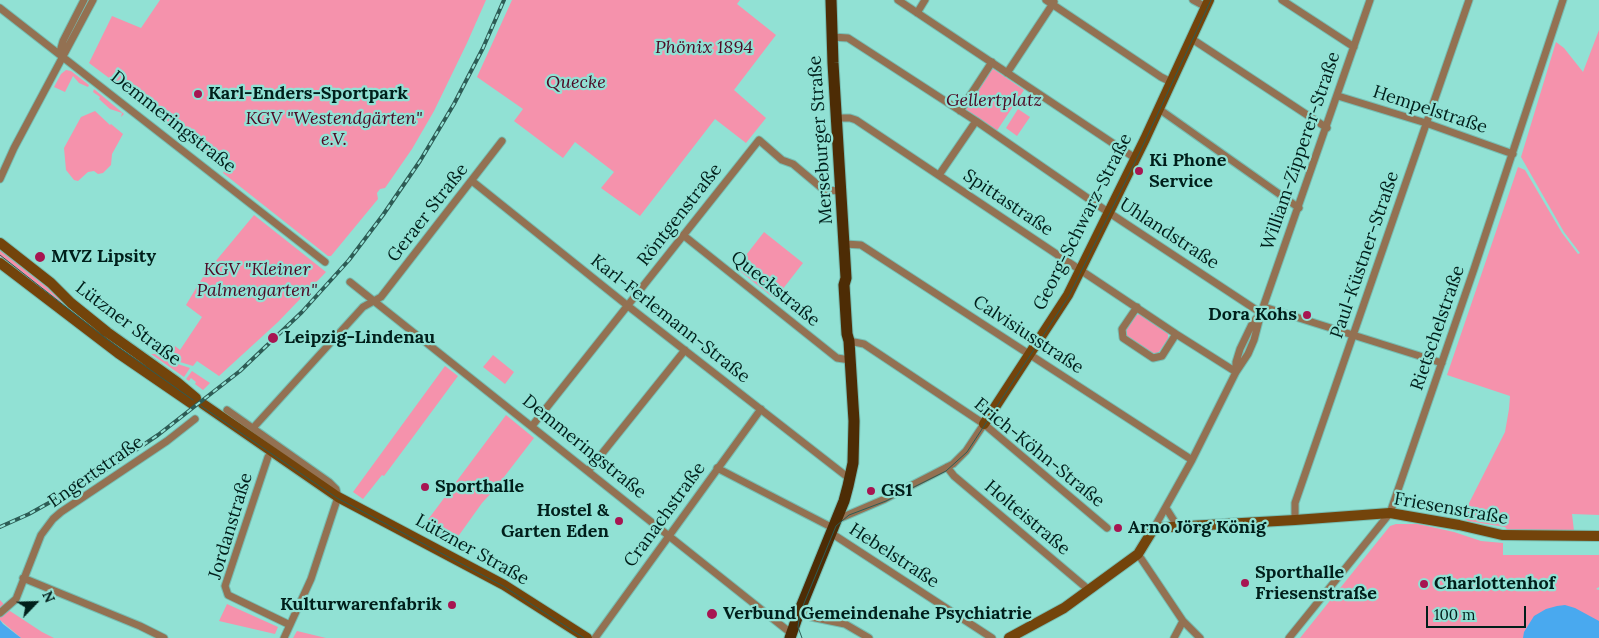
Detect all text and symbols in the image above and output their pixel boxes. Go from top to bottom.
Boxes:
park label: Phönix 1894 [655,37,753,59]
street label: William-Zipperer-Straße [1257,49,1345,253]
street label: Merseburger Straße [804,55,838,225]
street label: Demmeringstraße [106,66,240,178]
park label: Quecke [546,72,606,94]
street label: Hempelstraße [1370,81,1490,139]
place label: Karl-Enders-Sportpark [208,83,408,105]
marker: Karl-Enders-Sportpark [192,88,204,100]
park label: Gellertplatz [946,90,1042,112]
park label: KGV "Westendgärten" e.V. [245,108,423,150]
street label: Georg-Schwarz-Straße [1029,130,1137,314]
place label: Ki Phone Service [1149,150,1226,192]
street label: Röntgenstraße [633,159,727,271]
street label: Geraer Straße [383,160,473,266]
street label: Spittastraße [959,165,1057,241]
marker: Ki Phone Service [1133,165,1145,177]
street label: Paul-Küstner-Straße [1326,169,1404,341]
street label: Uhlandstraße [1115,194,1223,274]
place label: MVZ Lipsity [51,246,156,268]
street label: Queckstraße [726,247,824,331]
marker: MVZ Lipsity [33,250,47,264]
street label: Karl-Ferlemann-Straße [586,250,754,388]
park label: KGV "Kleiner Palmengarten" [197,259,317,302]
street label: Rietschelstraße [1407,263,1469,393]
street label: Lützner Straße [71,277,185,371]
street label: Calvisiusstraße [969,291,1087,379]
place label: Dora Kohs [1208,304,1297,326]
marker: Dora Kohs [1301,309,1313,321]
place label: Leipzig-Lindenau [284,327,435,349]
marker: Leipzig-Lindenau [266,331,280,345]
street label: Demmeringstraße [518,390,650,504]
street label: Erich-Köhn-Straße [969,394,1109,512]
street label: Engertstraße [44,431,148,513]
street label: Cranachstraße [620,458,710,572]
street label: Jordanstraße [205,470,257,582]
place label: Sporthalle [435,476,524,498]
street label: Holteistraße [980,476,1074,560]
place label: GS1 [881,480,913,502]
marker: Sporthalle [419,481,431,493]
marker: GS1 [865,485,877,497]
street label: Friesenstraße [1392,488,1510,530]
place label: Hostel & Garten Eden [501,500,609,542]
street label: Lützner Straße [411,510,533,590]
marker: Hostel & Garten Eden [613,515,625,527]
place label: Arno Jörg König [1128,517,1266,539]
street label: Hebelstraße [845,519,943,593]
marker: Arno Jörg König [1112,522,1124,534]
place label: Sporthalle Friesenstraße [1255,562,1377,604]
place label: Charlottenhof [1434,573,1555,595]
marker: Sporthalle Friesenstraße [1239,577,1251,589]
north arrow [10,578,60,628]
marker: Charlottenhof [1418,578,1430,590]
text: N [38,588,59,605]
place label: Kulturwarenfabrik [280,594,442,616]
scale bar [1429,596,1529,628]
marker: Kulturwarenfabrik [446,599,458,611]
place label: Verbund Gemeindenahe Psychiatrie [723,603,1032,625]
text: 100 m [1434,605,1475,624]
marker: Verbund Gemeindenahe Psychiatrie [705,607,719,621]

